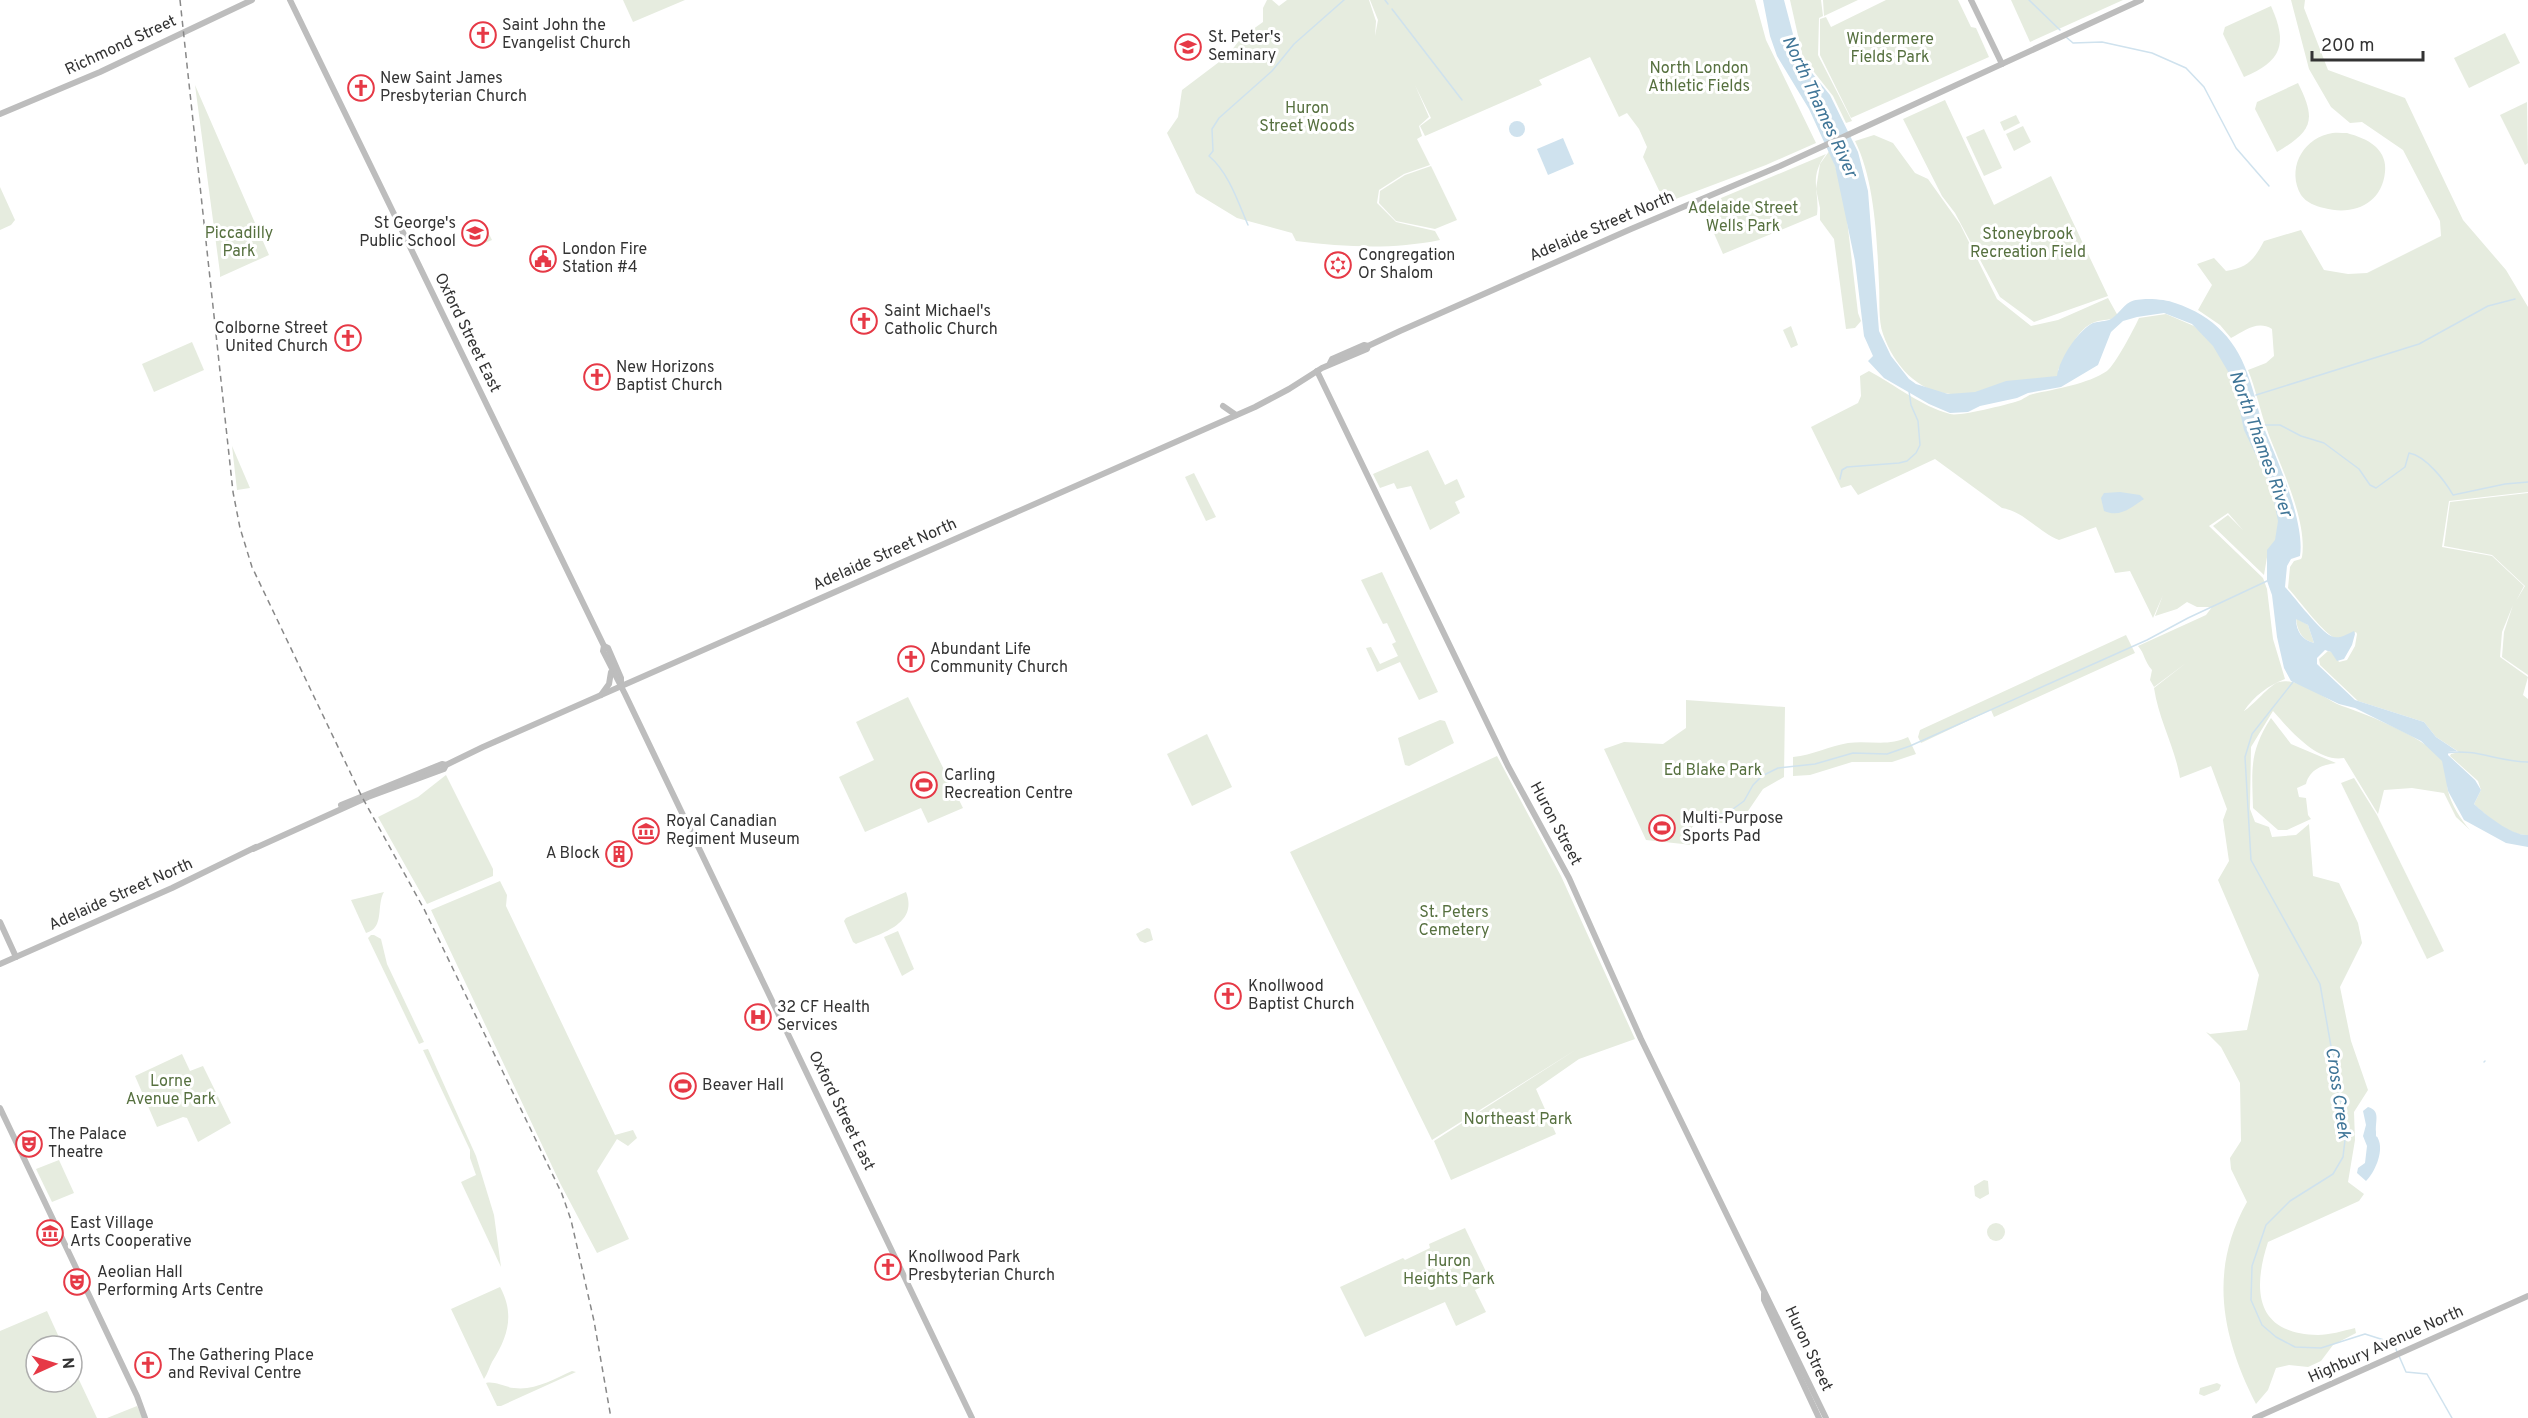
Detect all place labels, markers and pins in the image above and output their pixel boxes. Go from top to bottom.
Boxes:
place label: Saint John the Evangelist Church [502,16,631,54]
church icon: Saint John the Evangelist Church [468,20,498,50]
place label: St. Peter's Seminary [1208,28,1281,66]
school or university icon: St. Peter's Seminary [1173,32,1203,62]
place label: New Saint James Presbyterian Church [380,69,527,107]
church icon: New Saint James Presbyterian Church [346,73,376,103]
place label: St George's Public School [359,214,456,252]
school or university icon: St George's Public School [460,218,490,248]
place label: London Fire Station #4 [562,240,647,278]
public building icon: London Fire Station #4 [528,244,558,274]
place label: Congregation Or Shalom [1358,246,1455,284]
synagogue icon: Congregation Or Shalom [1323,250,1353,280]
place label: Saint Michael's Catholic Church [884,302,998,340]
church icon: Saint Michael's Catholic Church [849,306,879,336]
place label: Colborne Street United Church [215,319,328,357]
church icon: Colborne Street United Church [333,323,363,353]
place label: New Horizons Baptist Church [616,358,722,396]
church icon: New Horizons Baptist Church [582,362,612,392]
place label: Abundant Life Community Church [930,640,1068,678]
church icon: Abundant Life Community Church [896,644,926,674]
place label: Carling Recreation Centre [944,766,1073,804]
sports icon: Carling Recreation Centre [909,770,939,800]
place label: Multi-Purpose Sports Pad [1682,809,1783,847]
place label: Royal Canadian Regiment Museum [666,812,800,850]
sports icon: Multi-Purpose Sports Pad [1647,813,1677,843]
museum icon: Royal Canadian Regiment Museum [631,816,661,846]
building icon: A Block [604,839,634,869]
place label: A Block [546,844,600,864]
place label: Knollwood Baptist Church [1248,977,1354,1015]
church icon: Knollwood Baptist Church [1213,981,1243,1011]
place label: 32 CF Health Services [777,998,870,1036]
hospital icon: 32 CF Health Services [743,1002,773,1032]
sports icon: Beaver Hall [668,1071,698,1101]
place label: Beaver Hall [702,1076,784,1096]
place label: The Palace Theatre [48,1125,127,1163]
theatre icon: The Palace Theatre [14,1129,44,1159]
place label: East Village Arts Cooperative [70,1214,192,1252]
museum icon: East Village Arts Cooperative [35,1218,65,1248]
place label: Knollwood Park Presbyterian Church [908,1248,1055,1286]
church icon: Knollwood Park Presbyterian Church [873,1252,903,1282]
place label: Aeolian Hall Performing Arts Centre [97,1263,263,1301]
theatre icon: Aeolian Hall Performing Arts Centre [62,1267,92,1297]
place label: The Gathering Place and Revival Centre [168,1346,314,1384]
church icon: The Gathering Place and Revival Centre [133,1350,163,1380]

